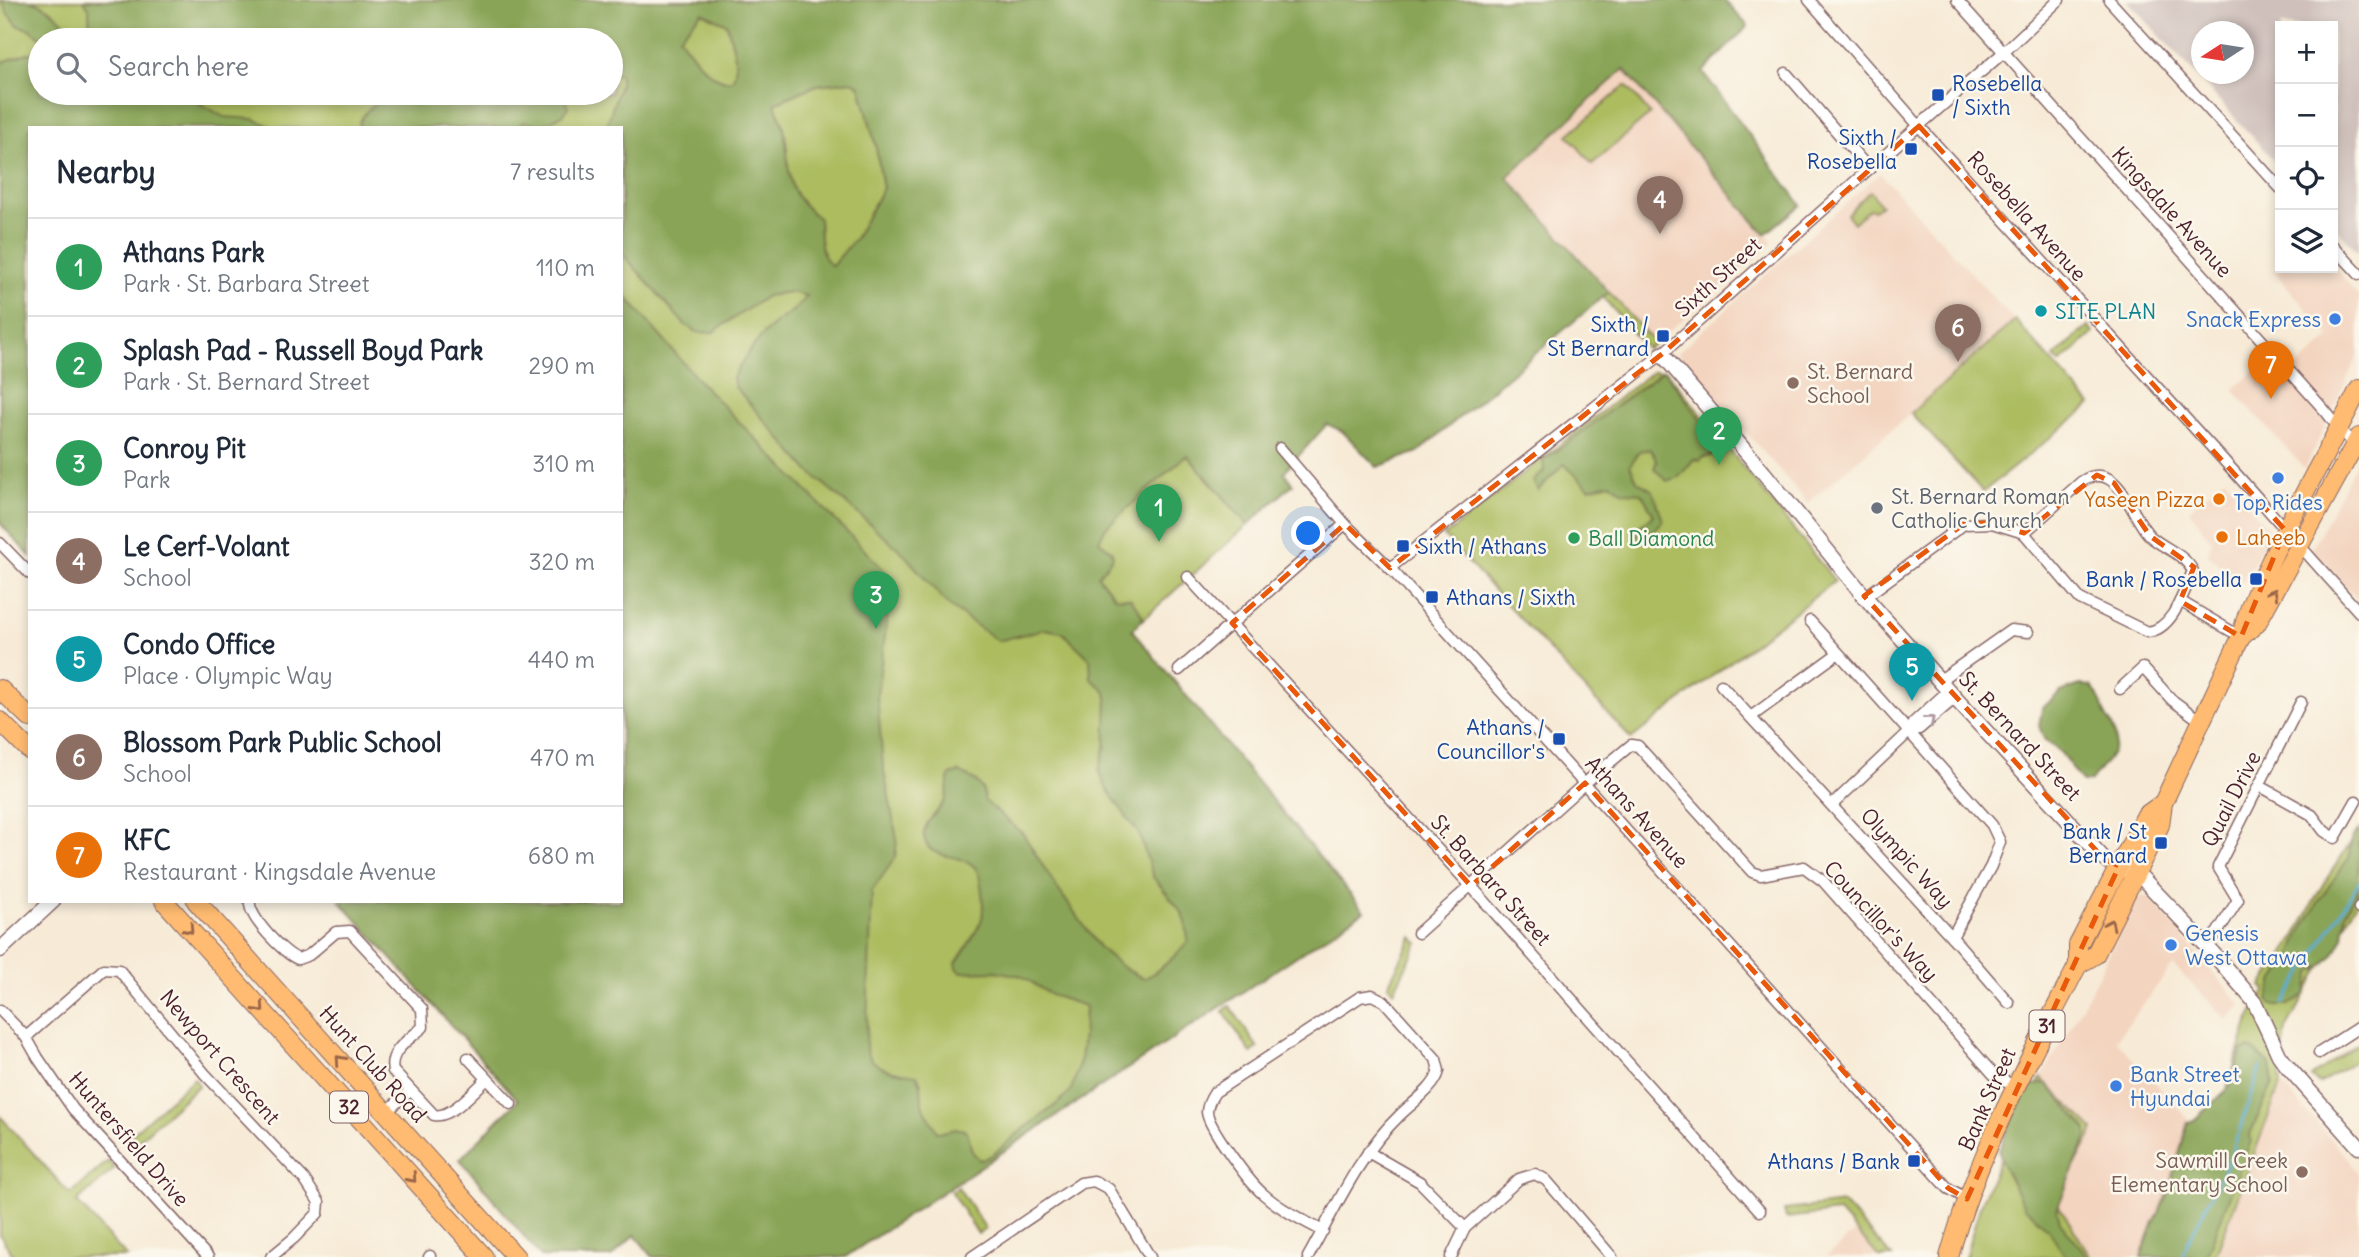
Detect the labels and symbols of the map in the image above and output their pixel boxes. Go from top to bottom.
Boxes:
north arrow [2191,21,2254,84]
place label: Rosebella / Sixth [1952,70,2042,121]
marker: Rosebella / Sixth [1930,87,1946,103]
place label: Sixth / Rosebella [1807,124,1897,175]
marker: Sixth / Rosebella [1903,141,1919,157]
street label: Kingsdale Avenue [2106,141,2238,283]
street label: Rosebella Avenue [1962,145,2092,287]
pin: 4 [1637,176,1683,234]
street label: Sixth Street [1669,231,1767,323]
place label: SITE PLAN [2055,298,2156,325]
marker: SITE PLAN [2033,303,2049,319]
pin: 6 [1935,304,1981,362]
place label: Snack Express [2186,306,2321,333]
place label: Sixth / St Bernard [1547,311,1649,362]
marker: Snack Express [2327,311,2343,327]
marker: Sixth / St Bernard [1655,328,1671,344]
pin: 7 [2248,341,2294,399]
place label: St. Bernard School [1807,358,1913,409]
marker: St. Bernard School [1785,375,1801,391]
pin: 2 [1696,407,1742,465]
marker: Top Rides [2270,470,2286,486]
place label: St. Bernard Roman Catholic Church [1891,483,2070,534]
pin: 1 [1136,484,1182,542]
place label: Yaseen Pizza [2084,486,2205,513]
place label: Top Rides [2233,489,2323,516]
marker: Yaseen Pizza [2211,491,2227,507]
marker: St. Bernard Roman Catholic Church [1869,500,1885,516]
your location [1291,516,1325,550]
place label: Laheeb [2236,524,2306,551]
place label: Ball Diamond [1588,525,1714,552]
marker: Laheeb [2214,529,2230,545]
marker: Ball Diamond [1566,530,1582,546]
place label: Sixth / Athans [1417,533,1547,560]
marker: Sixth / Athans [1395,538,1411,554]
place label: Bank / Rosebella [2086,566,2242,593]
pin: 3 [853,571,899,629]
marker: Bank / Rosebella [2248,571,2264,587]
place label: Athans / Sixth [1446,584,1576,611]
one-way arrow [2265,588,2278,600]
marker: Athans / Sixth [1424,589,1440,605]
pin: 5 [1889,643,1935,701]
street label: St. Bernard Street [1953,666,2087,806]
place label: Athans / Councillor's [1436,714,1545,765]
one-way arrow [1921,716,1934,728]
marker: Athans / Councillor's [1551,731,1567,747]
street label: Quail Drive [2195,747,2267,851]
street label: Athans Avenue [1580,750,1694,874]
street label: Olympic Way [1855,802,1959,914]
street label: St. Barbara Street [1425,809,1557,951]
place label: Bank / St Bernard [2062,818,2147,869]
marker: Bank / St Bernard [2153,835,2169,851]
street label: Councillor's Way [1818,855,1944,987]
one-way arrow [2102,919,2116,931]
place label: Genesis West Ottawa [2185,920,2307,971]
one-way arrow [181,921,194,934]
marker: Genesis West Ottawa [2163,937,2179,953]
street label: Newport Crescent [154,984,286,1130]
one-way arrow [252,1000,264,1013]
street label: Hunt Club Road [313,1000,433,1128]
road number: 31 [2030,1010,2064,1042]
street label: Bank Street [1952,1043,2022,1155]
one-way arrow [335,1056,348,1069]
place label: Bank Street Hyundai [2130,1061,2240,1112]
street label: Huntersfield Drive [63,1066,195,1212]
marker: Bank Street Hyundai [2108,1078,2124,1094]
road number: 32 [330,1092,368,1122]
place label: Sawmill Creek Elementary School [2111,1147,2288,1198]
place label: Athans / Bank [1768,1148,1900,1175]
marker: Athans / Bank [1906,1153,1922,1169]
marker: Sawmill Creek Elementary School [2294,1164,2310,1180]
one-way arrow [404,1169,417,1182]

